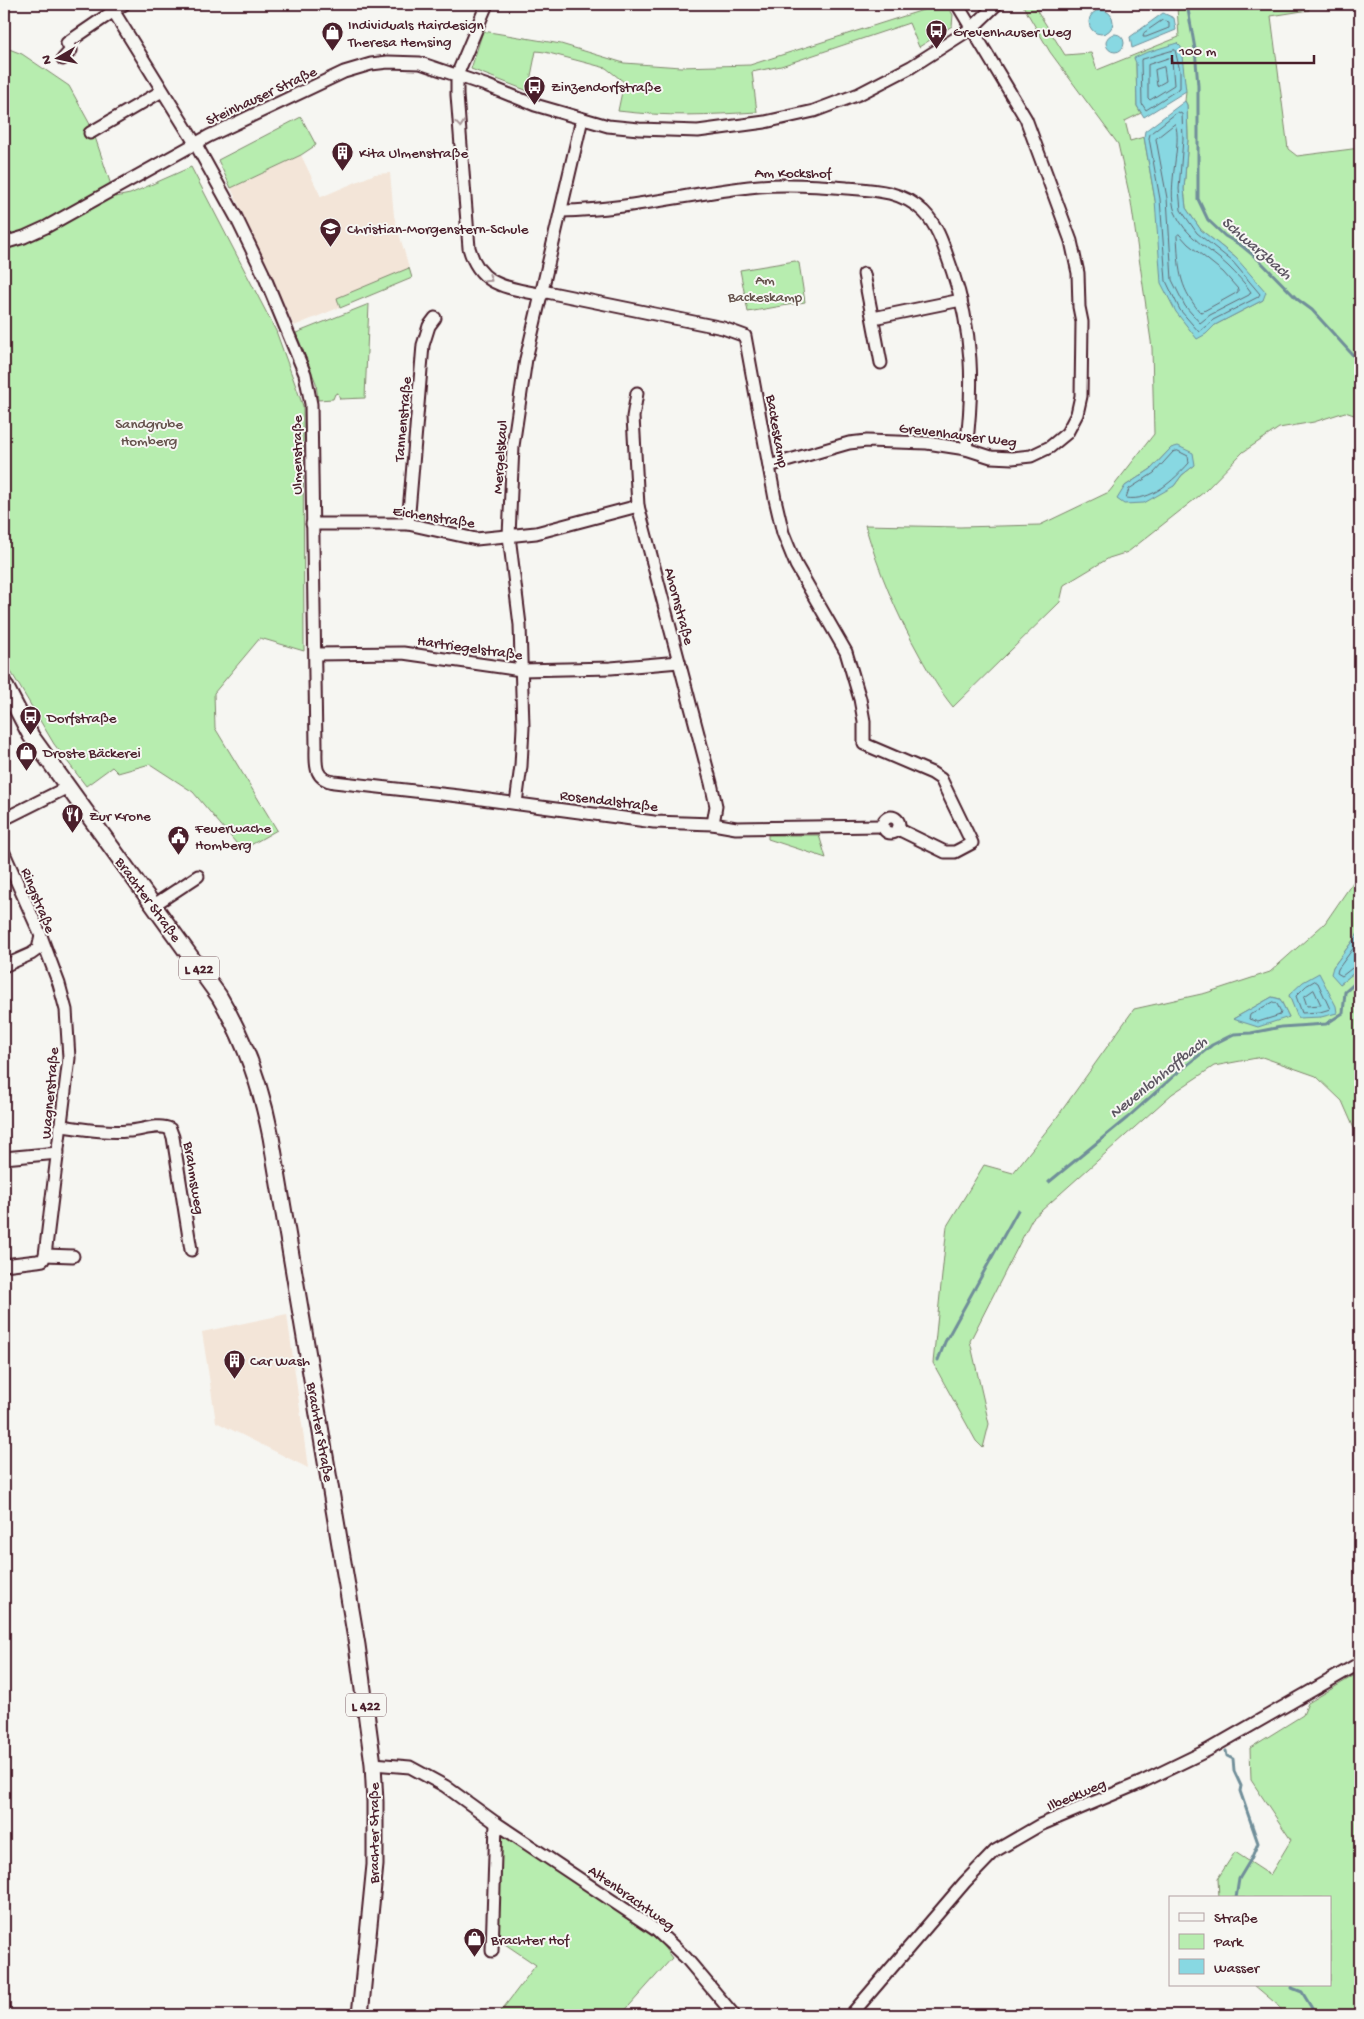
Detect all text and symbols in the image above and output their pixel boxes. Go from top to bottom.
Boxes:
place label: Individuals Hairdesign Theresa Hemsing [347,17,484,52]
bus stop icon: Grevenhauser Weg [925,19,949,50]
shop icon: Individuals Hairdesign Theresa Hemsing [320,21,344,52]
place label: Grevenhauser Weg [953,24,1072,42]
north arrow [32,32,82,82]
scale bar [1172,32,1314,64]
text: 100 m [1178,43,1217,61]
text: N [39,54,57,65]
street label: Steinhauser Straße [204,63,320,130]
bus stop icon: Zinzendorfstraße [523,74,547,105]
place label: Zinzendorfstraße [551,79,661,97]
one-way arrow [454,120,465,128]
building icon: Kita Ulmenstraße [331,140,355,171]
place label: Kita Ulmenstraße [359,145,468,163]
street label: Am Kockshof [755,165,833,183]
water label: Schwarzbach [1217,214,1295,286]
school or university icon: Christian-Morgenstern-Schule [319,216,343,247]
place label: Christian-Morgenstern-Schule [347,221,529,239]
park label: Am Backeskamp [727,272,803,307]
one-way arrow [483,273,493,282]
street label: Tannenstraße [391,376,417,463]
street label: Backeskamp [761,392,791,470]
street label: Ulmenstraße [289,415,307,495]
park label: Sandgrube Homberg [115,416,183,451]
street label: Mergelskaul [489,420,513,495]
street label: Grevenhauser Weg [898,420,1018,452]
street label: Eichenstraße [391,503,476,533]
street label: Ahornstraße [659,566,697,647]
street label: Hartriegelstraße [416,633,524,665]
bus stop icon: Dorfstraße [19,705,43,736]
place label: Dorfstraße [46,710,117,728]
shop icon: Droste Bäckerei [15,740,39,771]
place label: Droste Bäckerei [42,745,141,763]
street label: Rosendalstraße [559,787,659,817]
restaurant icon: Zur Krone [61,803,85,834]
place label: Zur Krone [89,808,151,826]
place label: Feuerwache Homberg [194,820,272,855]
public building icon: Feuerwache Homberg [167,824,191,855]
street label: Brachter Straße [110,853,184,946]
street label: Ringstraße [16,865,58,936]
road number: L 422 [179,956,219,980]
water label: Neuenlohhoffbach [1106,1033,1212,1124]
street label: Wagnerstraße [38,1046,64,1140]
street label: Brahmsweg [178,1140,208,1216]
building icon: Car Wash [222,1348,246,1379]
place label: Car Wash [250,1353,310,1371]
street label: Brachter Straße [301,1380,337,1484]
road number: L 422 [346,1694,386,1716]
street label: Ilbeckweg [1045,1775,1109,1816]
street label: Brachter Straße [366,1782,384,1884]
street label: Altenbrachtweg [584,1862,678,1935]
legend [1169,1896,1332,1986]
text: Straße [1214,1910,1258,1928]
shop icon: Brachter Hof [463,1927,487,1958]
place label: Brachter Hof [490,1932,571,1950]
text: Park [1213,1934,1244,1952]
text: Wasser [1214,1960,1261,1978]

